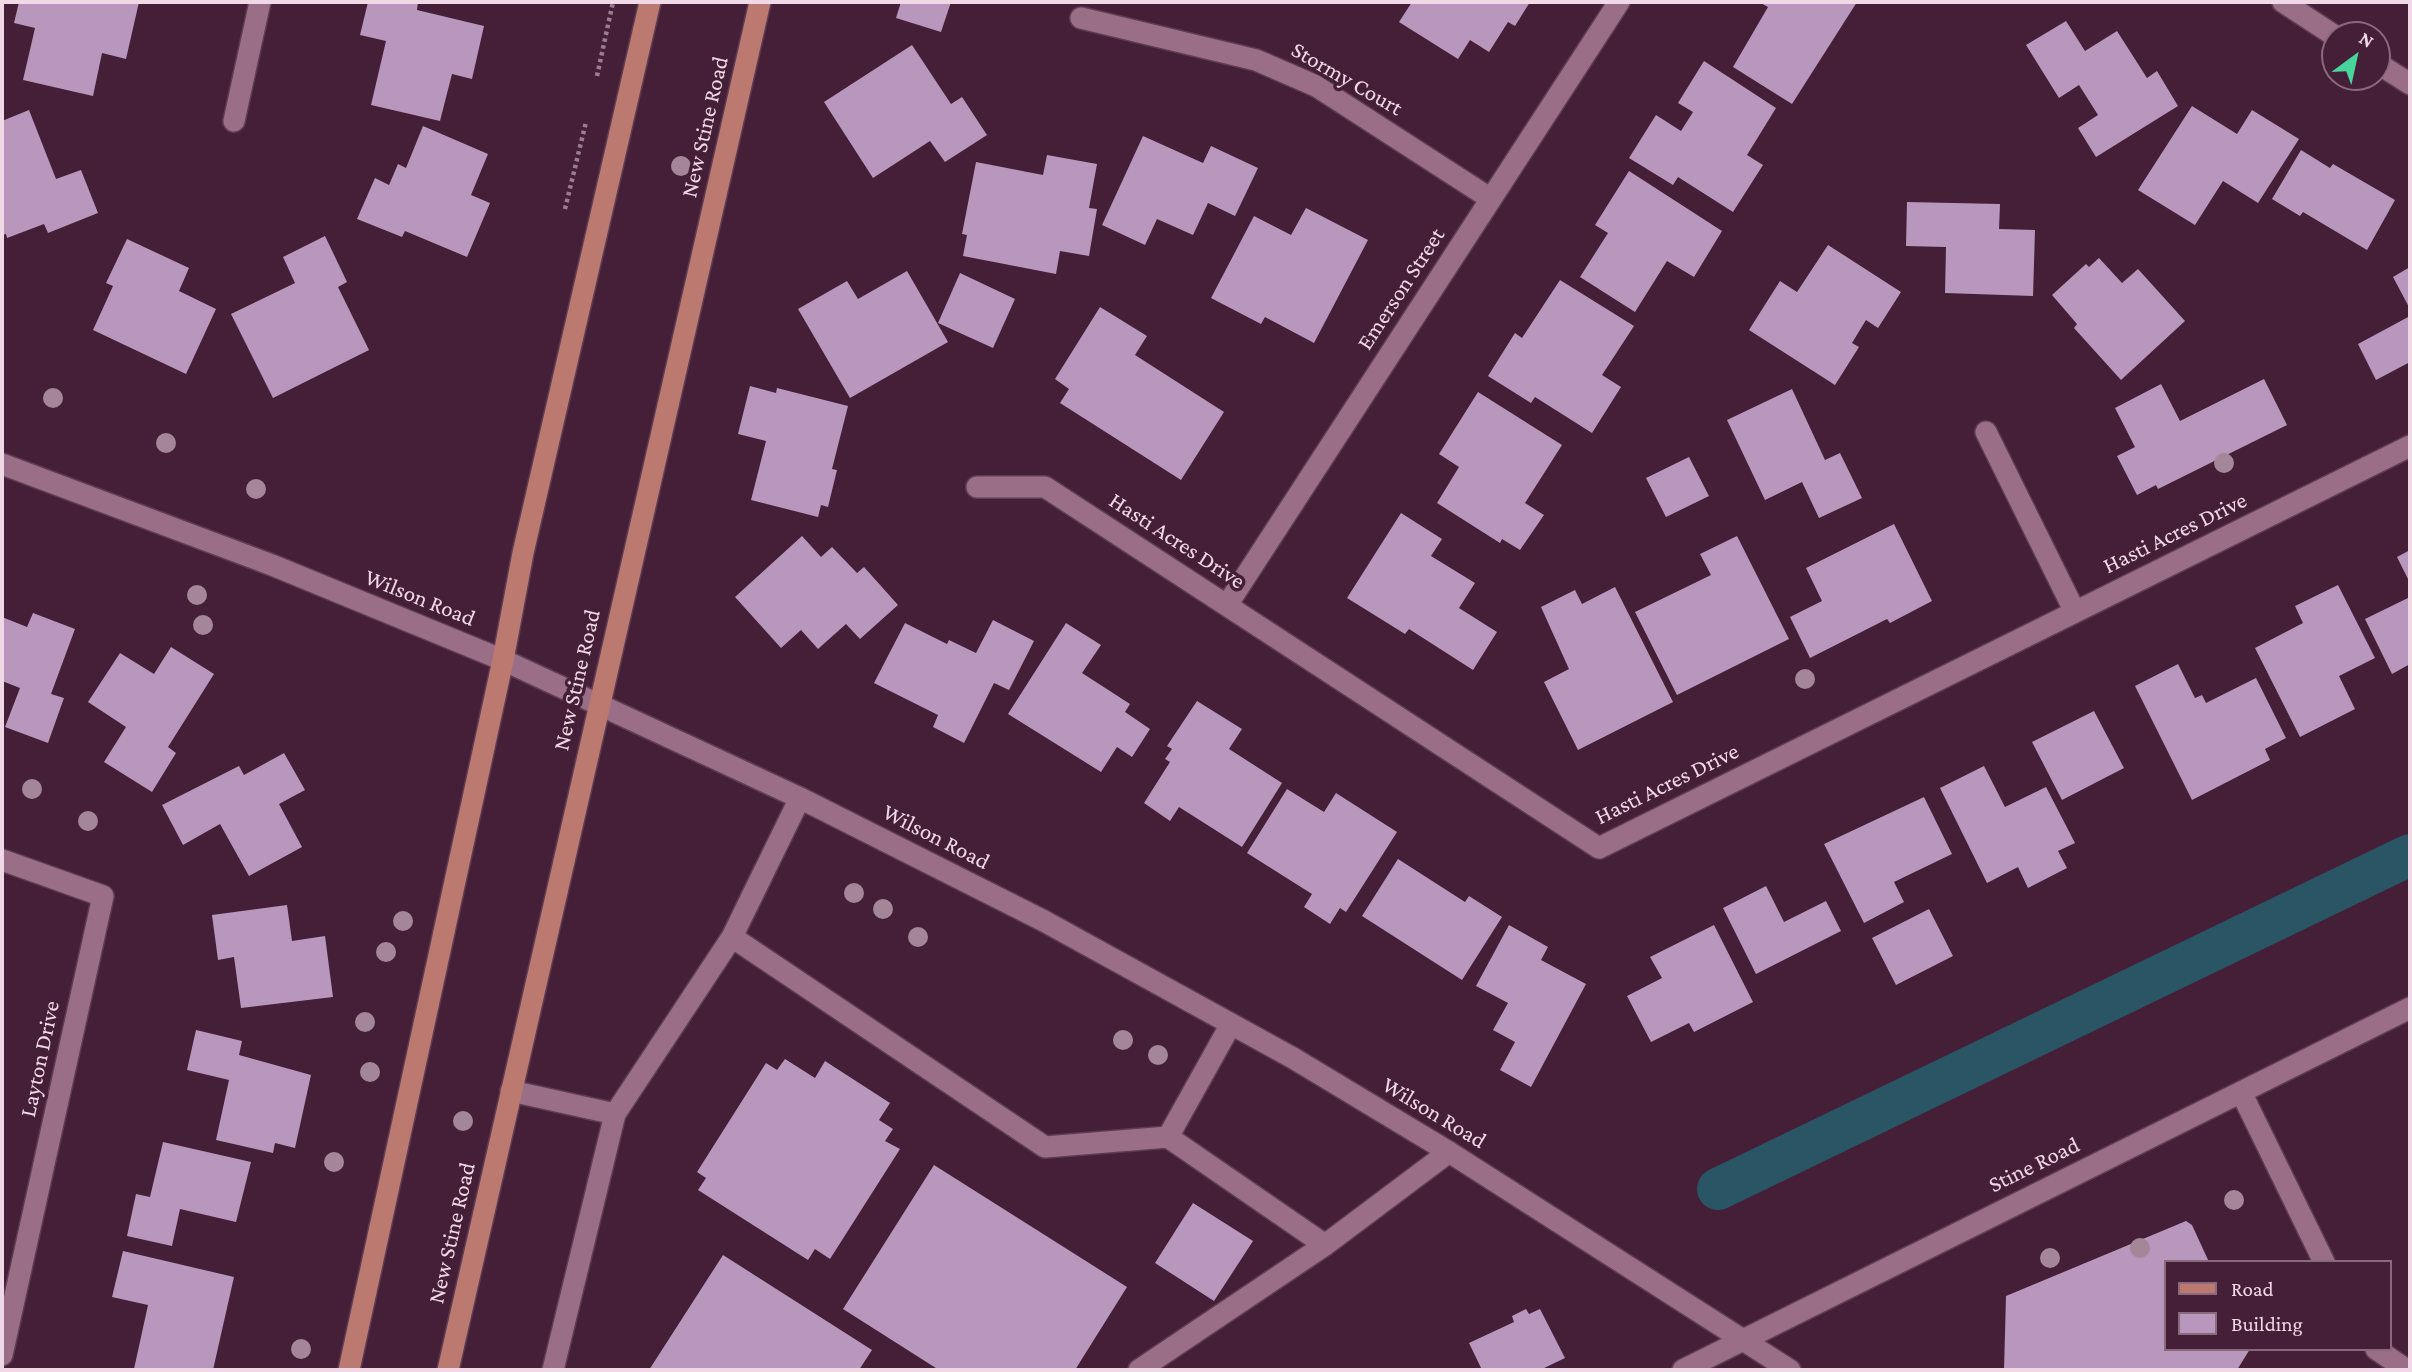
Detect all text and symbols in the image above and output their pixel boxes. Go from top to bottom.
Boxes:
north arrow [2321,21,2391,91]
text: N [2355,27,2378,52]
street label: Stormy Court [1286,36,1408,122]
street label: New Stine Road [675,54,735,200]
street label: Emerson Street [1351,223,1451,355]
street label: Hasti Acres Drive [2099,486,2251,580]
street label: Hasti Acres Drive [1104,487,1250,595]
street label: Wilson Road [361,563,479,633]
street label: New Stine Road [547,607,607,753]
street label: Hasti Acres Drive [1591,737,1743,831]
street label: Wilson Road [878,798,994,876]
street label: Layton Drive [14,998,66,1120]
street label: Wilson Road [1377,1071,1491,1155]
street label: Stine Road [1984,1131,2084,1199]
street label: New Stine Road [422,1160,482,1306]
legend [2164,1260,2391,1351]
text: Road [2231,1277,2274,1301]
text: Building [2231,1312,2303,1336]

